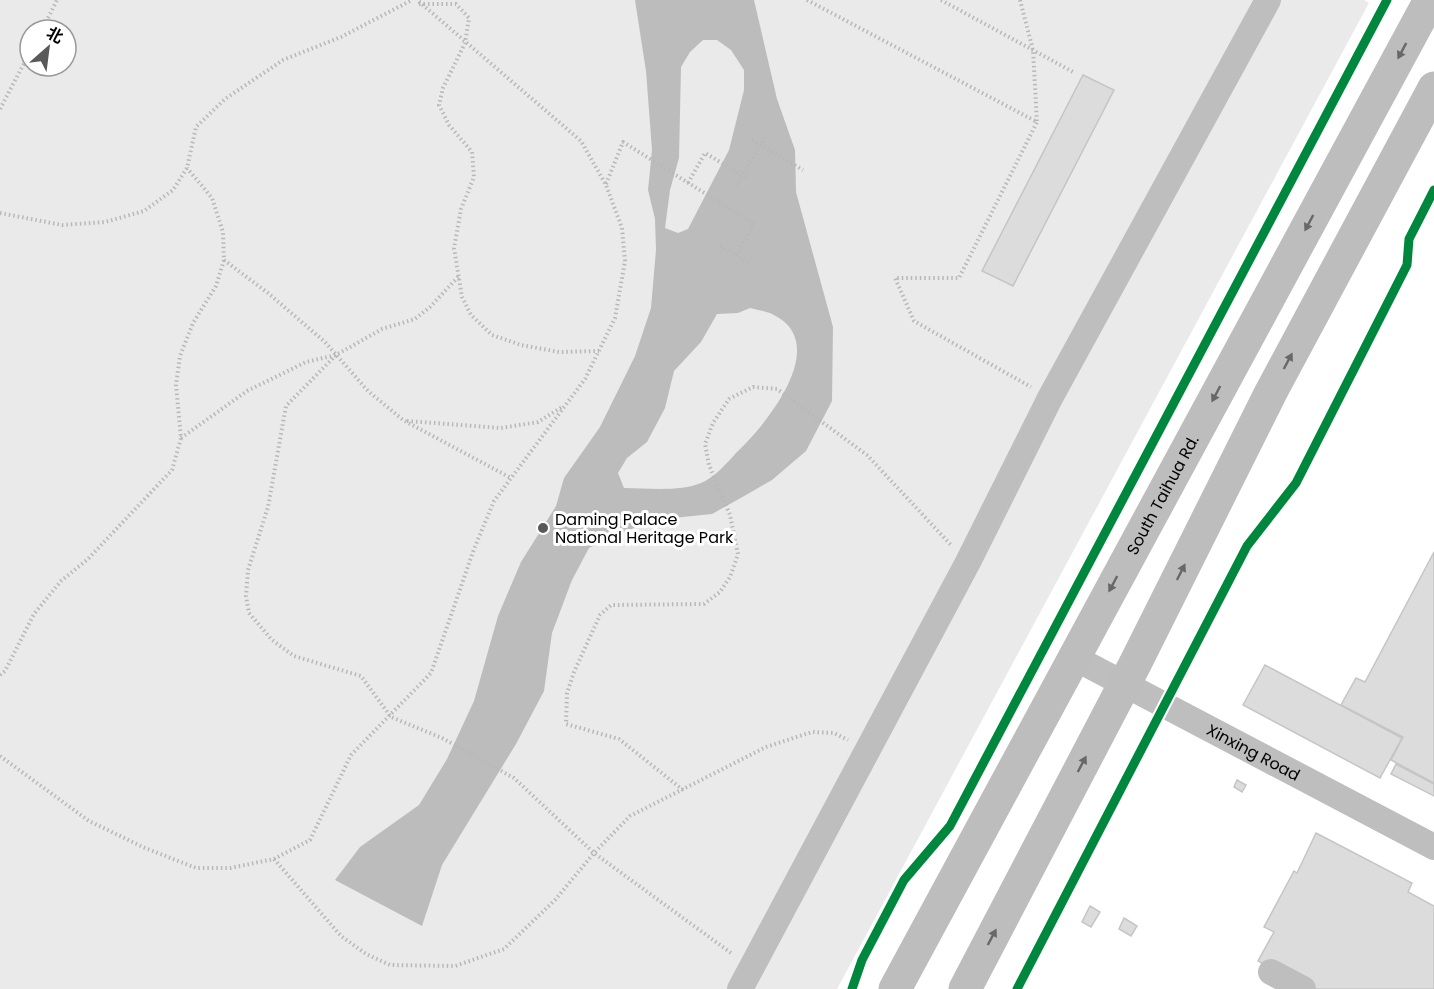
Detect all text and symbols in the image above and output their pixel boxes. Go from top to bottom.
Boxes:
north arrow [18,18,78,78]
text: 北 [42,21,67,49]
one-way arrow [1397,43,1407,60]
one-way arrow [1304,215,1314,232]
one-way arrow [1283,352,1293,369]
one-way arrow [1211,386,1221,403]
street label: South Taihua Rd. [1121,431,1204,559]
place label: Daming Palace National Heritage Park [555,508,734,549]
marker: Daming Palace National Heritage Park [536,521,550,535]
one-way arrow [1176,563,1186,580]
one-way arrow [1108,576,1118,593]
street label: Xinxing Road [1203,718,1304,786]
one-way arrow [1077,756,1087,773]
one-way arrow [987,928,997,945]

